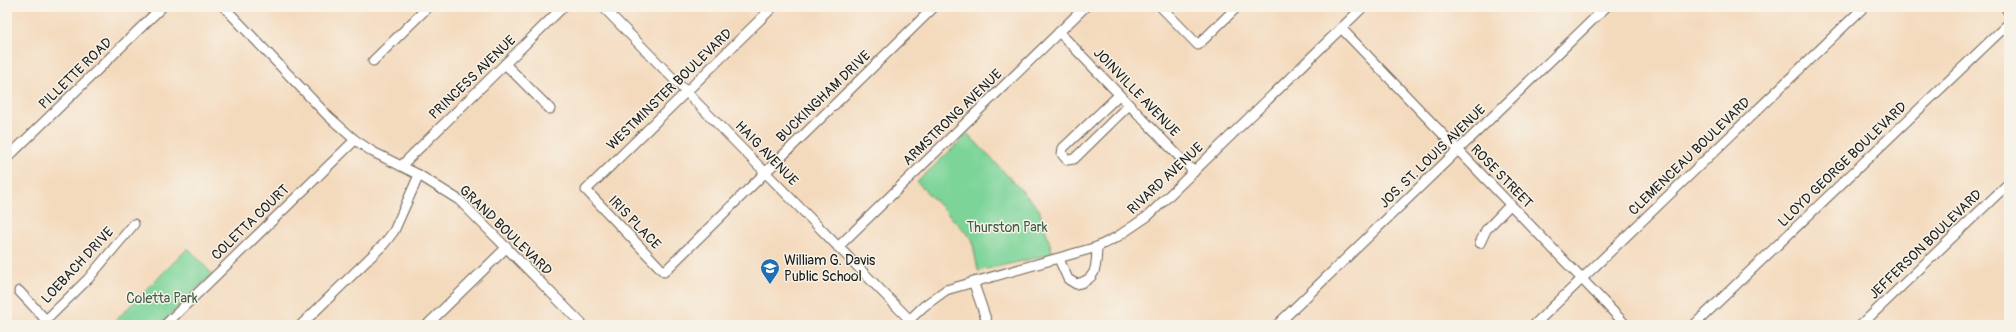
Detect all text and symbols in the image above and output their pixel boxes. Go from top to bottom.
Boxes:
street label: WESTMINSTER BOULEVARD [603,25,736,154]
street label: PRINCESS AVENUE [426,32,519,123]
street label: PILLETTE ROAD [35,34,116,113]
street label: JOINVILLE AVENUE [1090,44,1183,140]
street label: BUCKINGHAM DRIVE [773,47,874,146]
street label: ARMSTRONG AVENUE [899,66,1005,169]
street label: CLEMENCEAU BOULEVARD [1625,94,1754,219]
street label: LLOYD GEORGE BOULEVARD [1774,98,1910,230]
street label: JOS. ST. LOUIS AVENUE [1376,101,1489,212]
street label: HAIG AVENUE [732,117,802,189]
street label: RIVARD AVENUE [1124,139,1207,218]
street label: ROSE STREET [1467,141,1536,212]
street label: COLETTA COURT [208,181,293,264]
street label: GRAND BOULEVARD [456,182,556,279]
street label: JEFFERSON BOULEVARD [1865,186,1985,303]
street label: IRIS PLACE [605,192,664,253]
park label: Thurston Park [966,219,1048,236]
street label: LOEBACH DRIVE [38,224,117,307]
place label: William G. Davis Public School [784,252,876,285]
school or university icon: William G. Davis Public School [759,257,781,285]
park label: Coletta Park [126,290,198,307]

